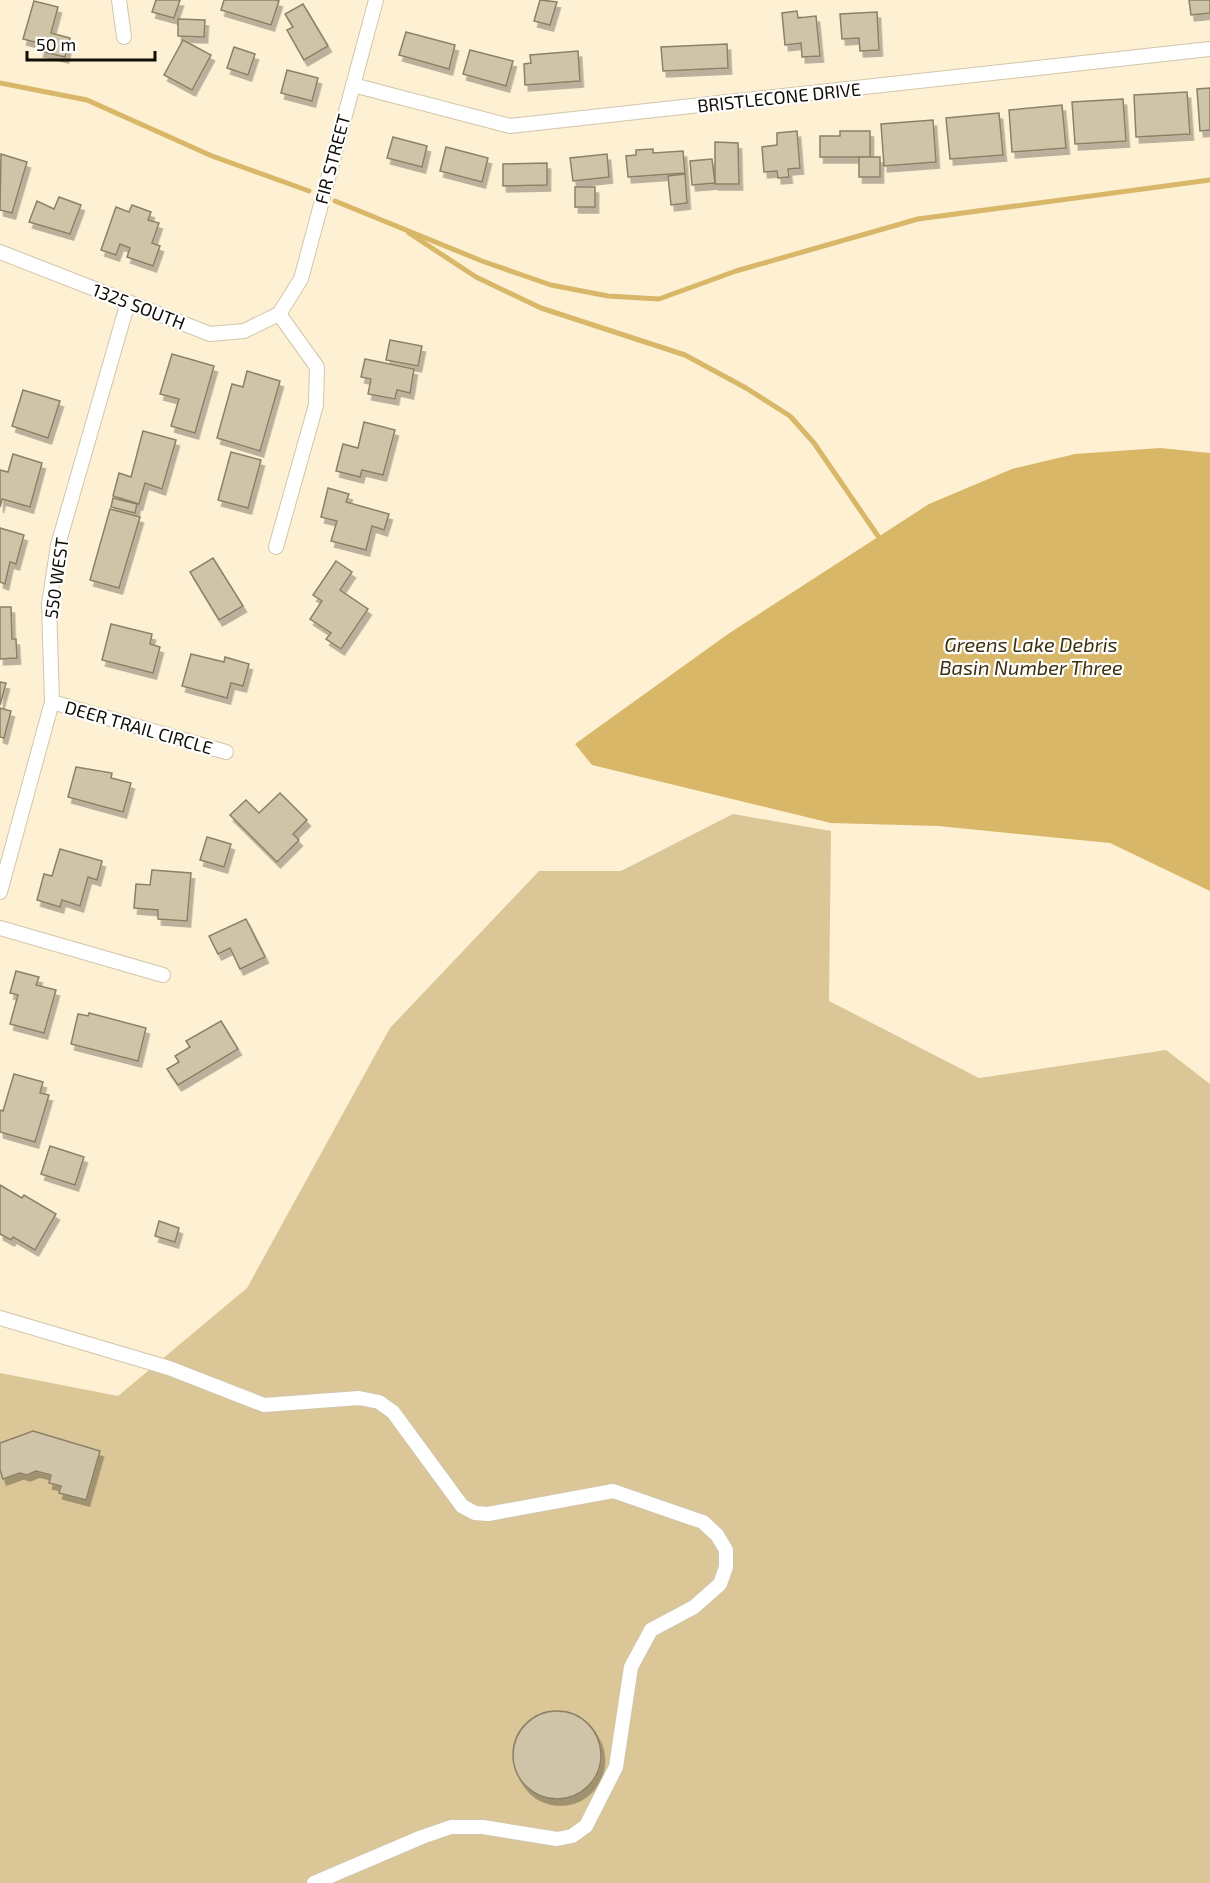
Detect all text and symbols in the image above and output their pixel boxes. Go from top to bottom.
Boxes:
scale bar [27,24,154,62]
text: 50 m [36,33,76,55]
street label: BRISTLECONE DRIVE [696,77,862,117]
street label: FIR STREET [309,111,355,206]
street label: 1325 SOUTH [90,278,188,334]
street label: 550 WEST [39,536,73,620]
water label: Greens Lake Debris Basin Number Three [939,632,1123,679]
street label: DEER TRAIL CIRCLE [62,695,216,759]

